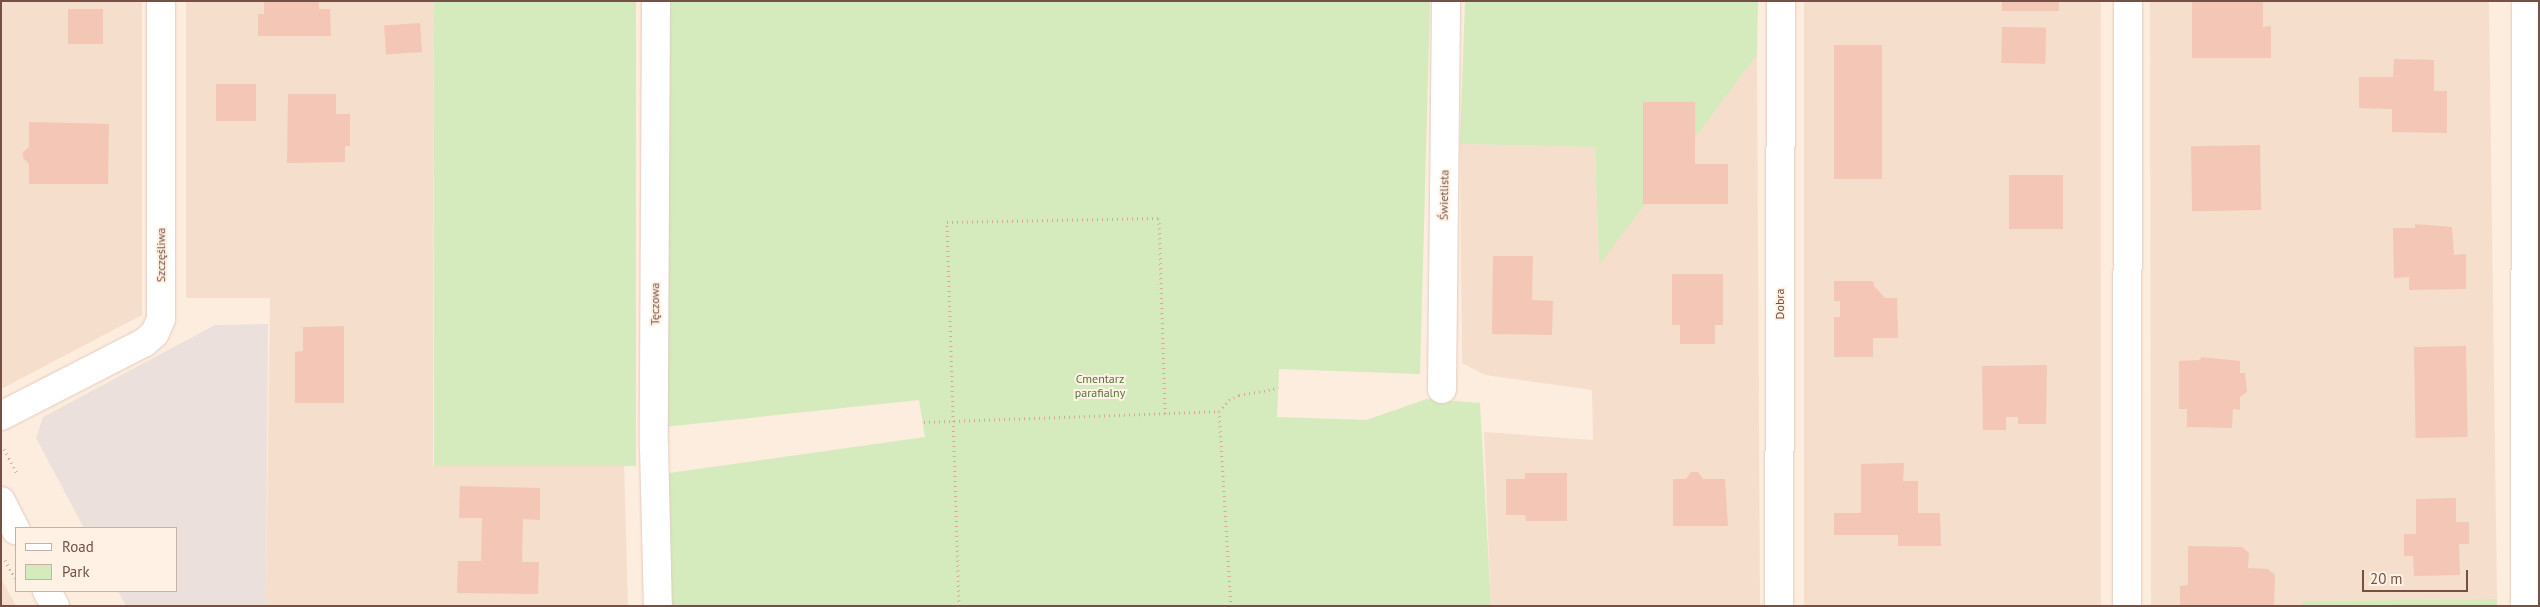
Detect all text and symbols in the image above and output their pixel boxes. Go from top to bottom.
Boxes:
street label: Świetlista [1436,170,1452,220]
street label: Szczęśliwa [154,228,168,282]
street label: Tęczowa [648,283,662,325]
street label: Dobra [1773,289,1787,319]
park label: Cmentarz parafialny [1075,372,1125,400]
legend [15,527,178,592]
text: Road [62,537,94,556]
scale bar [2365,560,2471,592]
text: Park [62,562,90,581]
text: 20 m [2370,569,2403,588]

